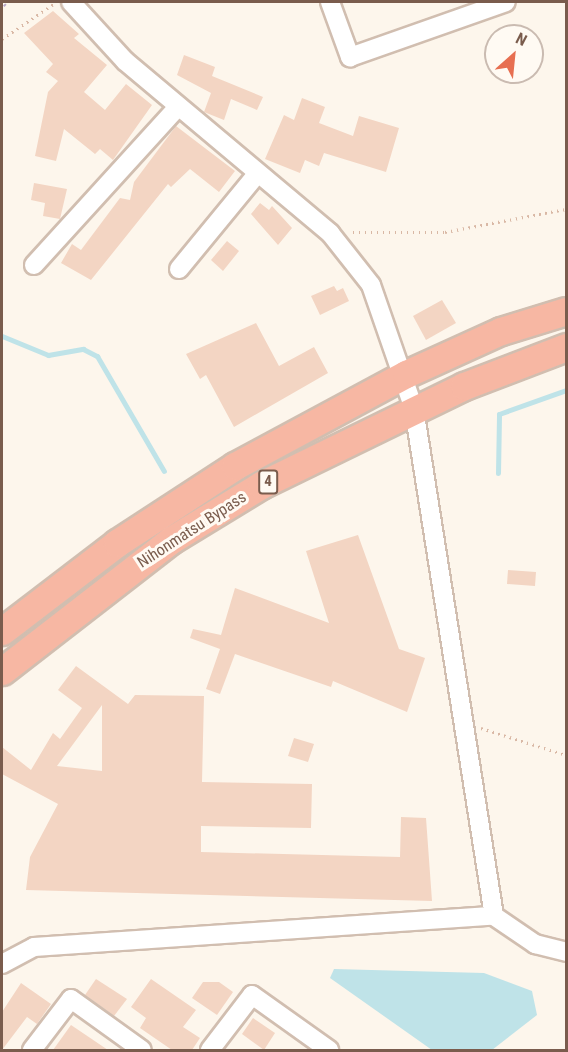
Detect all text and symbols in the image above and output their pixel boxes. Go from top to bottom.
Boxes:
north arrow [484,24,544,84]
text: N [513,29,530,50]
road number: 4 [258,470,278,494]
street label: Nihonmatsu Bypass [134,488,250,572]

